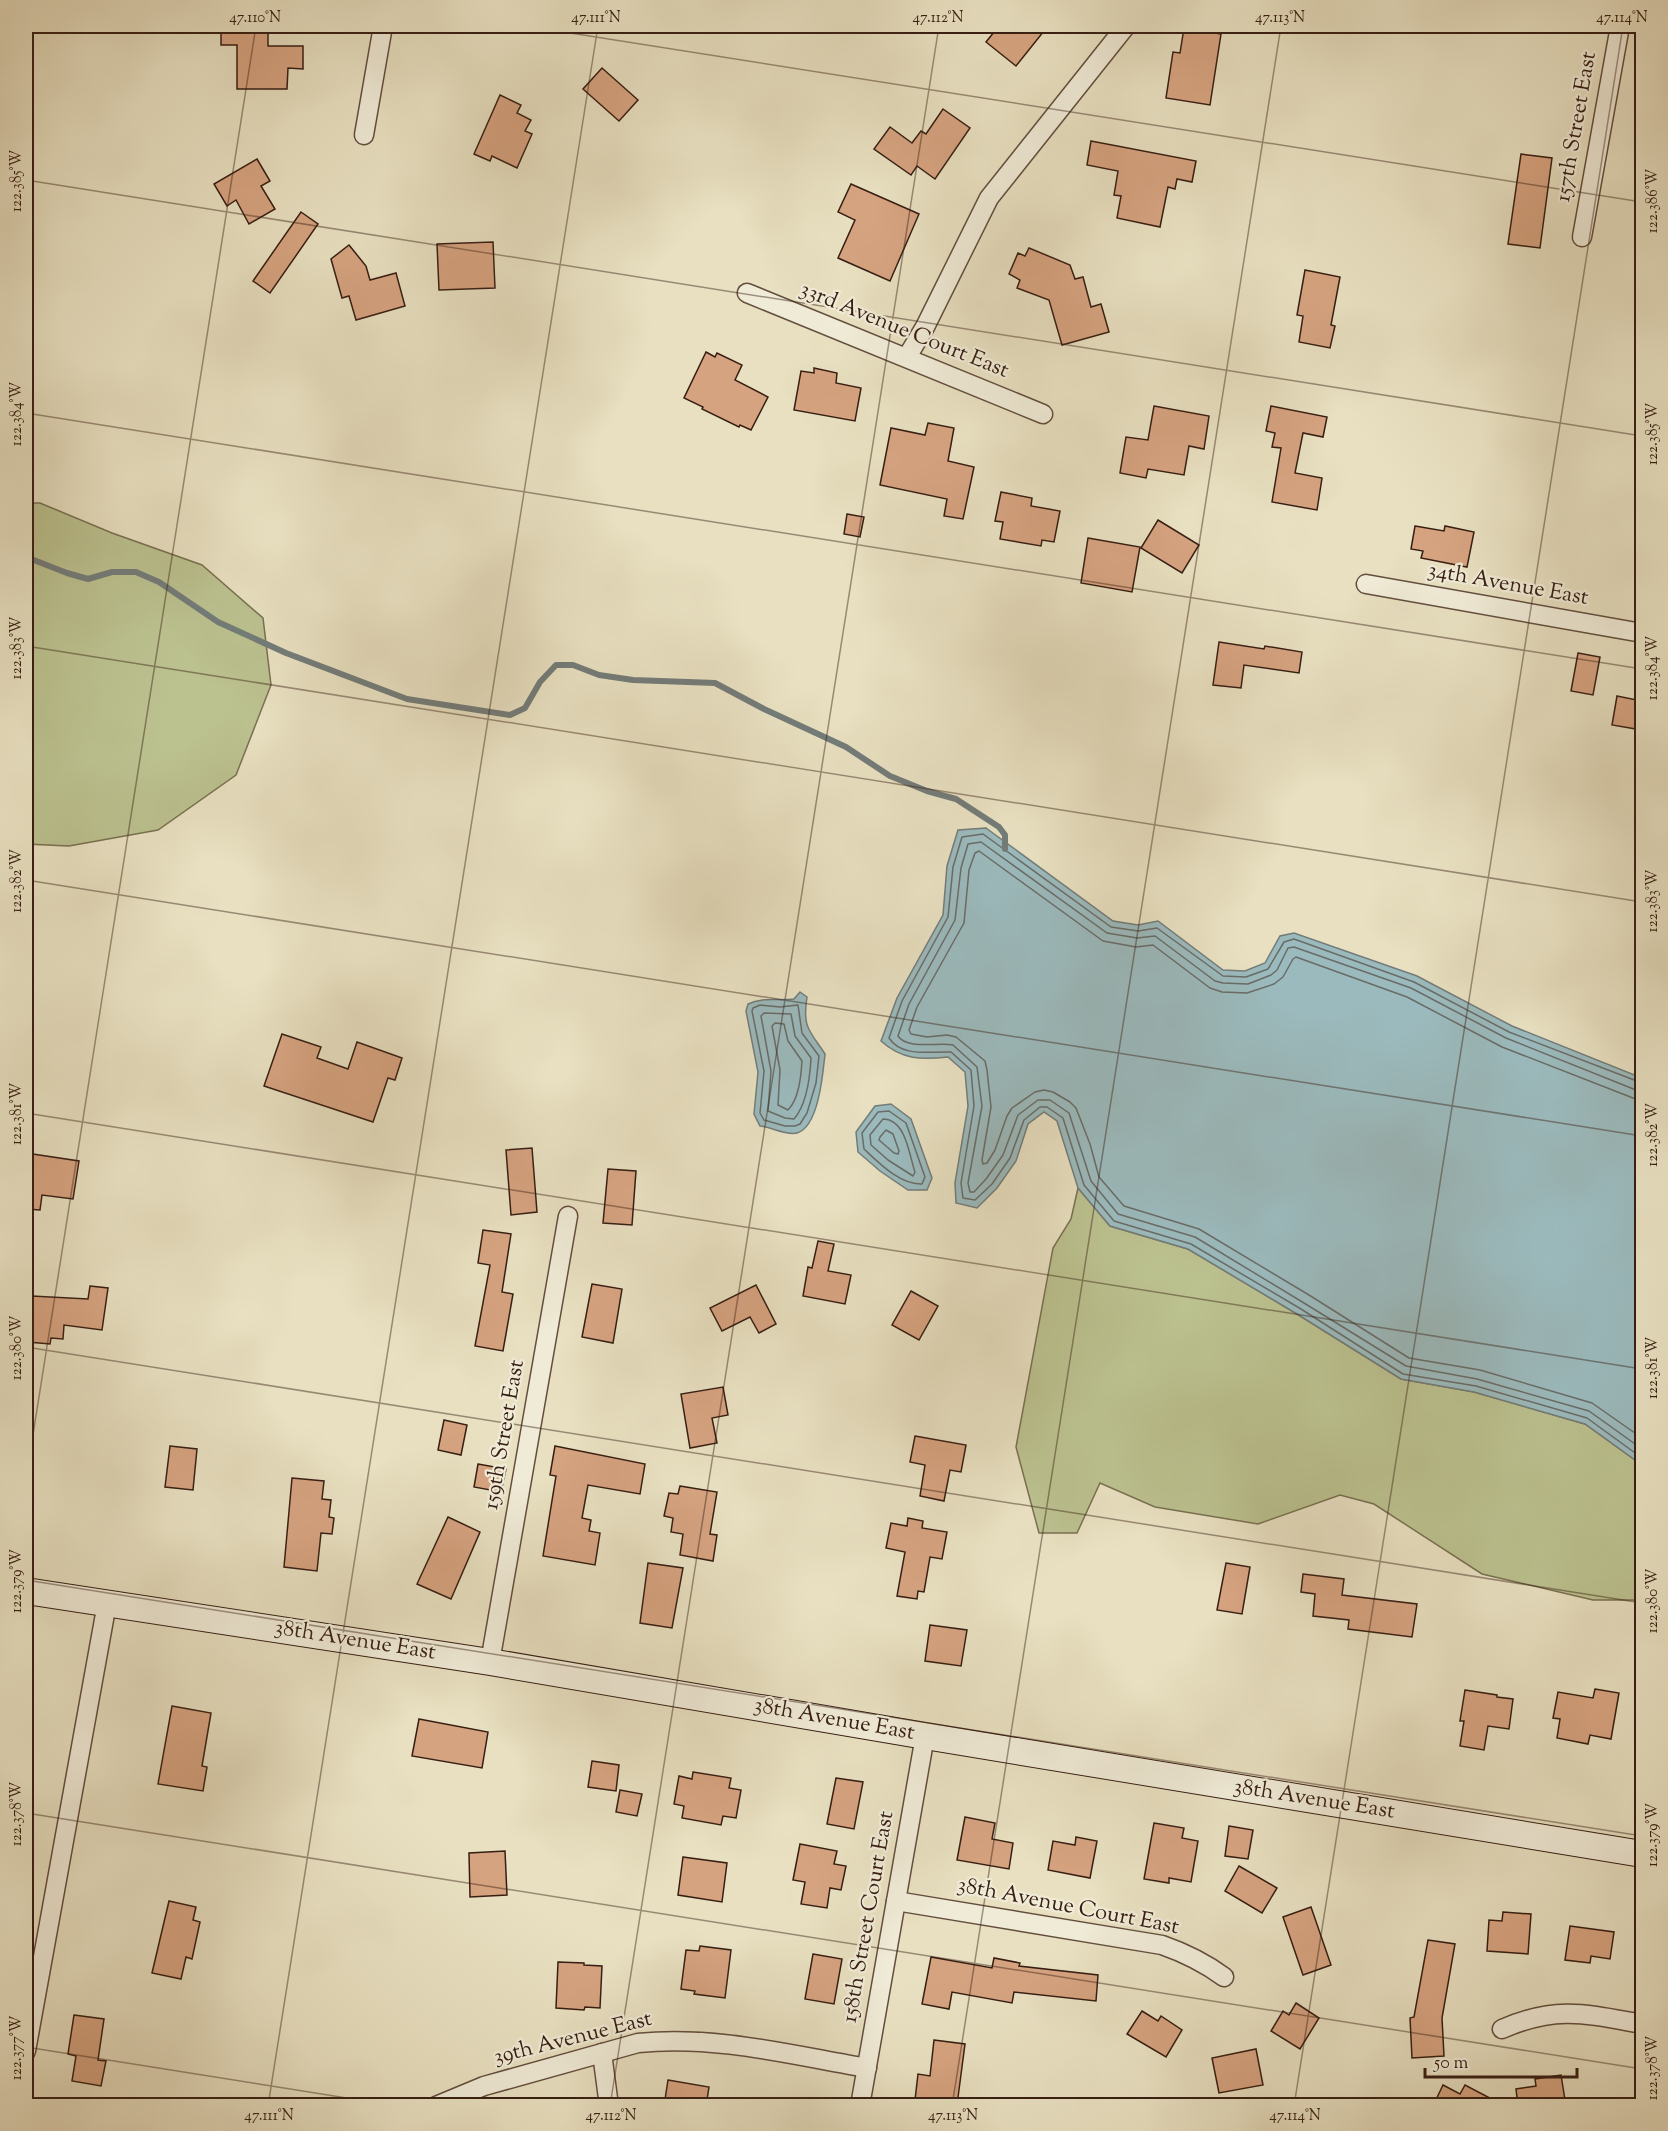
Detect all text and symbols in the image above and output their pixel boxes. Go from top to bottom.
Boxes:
text: 47.110°N [229,8,281,29]
text: 47.111°N [571,8,621,29]
text: 47.112°N [913,8,963,29]
text: 47.113°N [1255,8,1305,29]
text: 47.114°N [1596,8,1648,29]
street label: 157th Street East [1548,49,1606,205]
text: 122.385°W [7,150,28,212]
text: 122.386°W [1643,168,1664,233]
street label: 33rd Avenue Court East [795,274,1014,388]
text: 122.384°W [7,382,28,446]
text: 122.385°W [1643,403,1664,465]
street label: 34th Avenue East [1425,555,1591,615]
text: 122.383°W [7,616,28,679]
text: 122.384°W [1643,636,1664,700]
text: 122.382°W [7,849,28,913]
text: 122.383°W [1643,869,1664,932]
text: 122.381°W [7,1083,28,1145]
text: 122.382°W [1643,1103,1664,1167]
text: 122.380°W [7,1315,28,1380]
text: 122.381°W [1643,1337,1664,1399]
street label: 159th Street East [476,1357,534,1513]
text: 122.379°W [7,1549,28,1613]
text: 122.380°W [1643,1568,1664,1633]
street label: 38th Avenue East [272,1612,438,1670]
street label: 38th Avenue East [751,1690,917,1750]
street label: 38th Avenue East [1231,1771,1397,1829]
text: 122.378°W [7,1781,28,1846]
text: 122.379°W [1643,1803,1664,1867]
street label: 158th Street Court East [835,1808,903,2025]
street label: 38th Avenue Court East [954,1870,1182,1944]
street label: 39th Avenue East [490,2004,656,2074]
text: 122.377°W [7,2015,28,2080]
text: 122.378°W [1643,2035,1664,2100]
scale bar [1425,2041,1576,2079]
text: 50 m [1433,2051,1469,2077]
text: 47.111°N [244,2106,294,2127]
text: 47.112°N [586,2106,636,2127]
text: 47.113°N [928,2106,978,2127]
text: 47.114°N [1269,2106,1321,2127]

